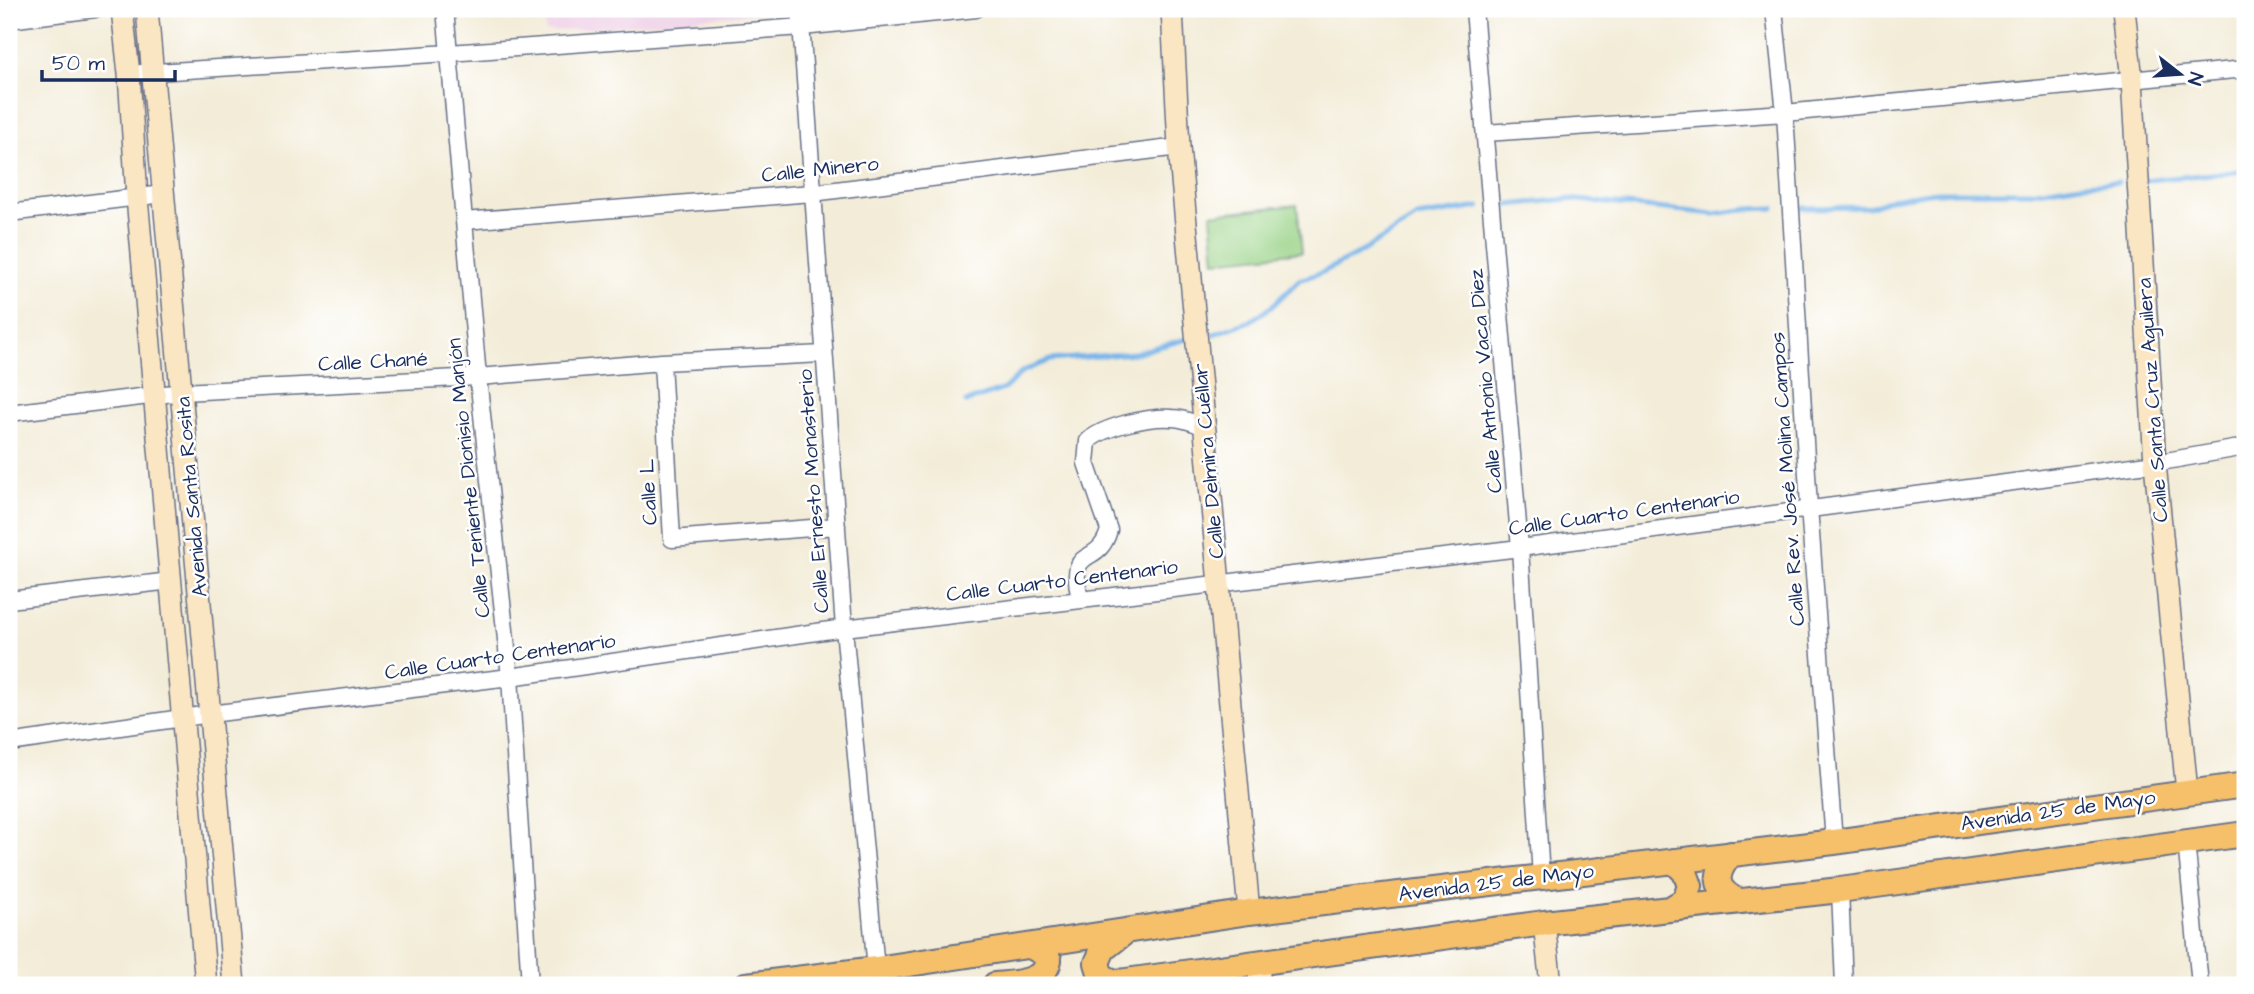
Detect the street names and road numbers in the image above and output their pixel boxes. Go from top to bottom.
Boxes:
street label: Calle Minero [760,149,880,190]
street label: Calle Antonio Vaca Diez [1461,267,1510,494]
street label: Calle Santa Cruz Aguilera [2129,276,2178,523]
street label: Calle Rev. José Molina Campos [1763,331,1813,627]
street label: Calle Teniente Dionisio Manjón [439,337,498,619]
street label: Calle Chané [317,344,429,379]
street label: Calle Delmira Cuéllar [1185,362,1231,560]
street label: Calle Ernesto Monasterio [790,368,836,614]
street label: Avenida Santa Rosita [168,395,215,598]
street label: Calle L [632,458,665,526]
street label: Calle Cuarto Centenario [1507,482,1742,543]
street label: Calle Cuarto Centenario [945,552,1180,609]
street label: Calle Cuarto Centenario [383,626,618,687]
street label: Avenida 25 de Mayo [1959,782,2158,841]
street label: Avenida 25 de Mayo [1397,856,1596,911]

